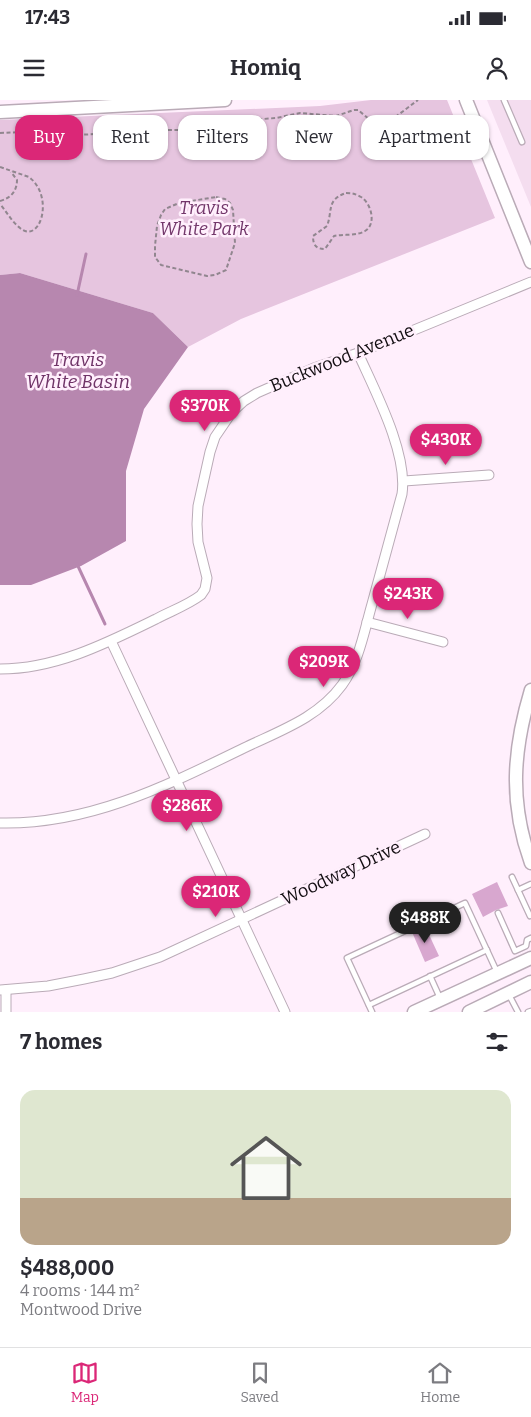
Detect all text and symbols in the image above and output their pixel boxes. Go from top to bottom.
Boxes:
text: 17:43 [25,6,70,29]
icon: menu [20,54,48,82]
text: Homiq [230,54,301,81]
icon: person [483,54,511,82]
chip: Buy [15,115,83,160]
chip: Rent [93,115,168,160]
chip: Filters [178,115,267,160]
chip: New [277,115,351,160]
chip: Apartment [361,115,489,160]
park label: Travis White Park [159,197,249,240]
street label: Buckwood Avenue [267,319,417,397]
water label: Travis White Basin [26,348,130,393]
pin: $370K [170,390,240,432]
text: $370K [181,396,229,415]
pin: $430K [411,424,481,466]
text: $430K [421,430,471,449]
pin: $243K [373,578,443,620]
text: $243K [384,584,432,603]
pin: $209K [289,646,359,688]
text: $209K [299,652,349,671]
pin: $286K [152,790,222,832]
text: $286K [162,796,212,815]
street label: Woodway Drive [278,836,404,910]
pin: $210K [181,876,251,918]
text: $210K [192,882,240,901]
pin: $488K [390,902,460,944]
text: $488K [400,908,450,927]
icon: filters [483,1028,511,1056]
text: 7 homes [20,1029,102,1055]
icon: home [221,1123,311,1213]
text: $488,000 [20,1255,114,1281]
text: 4 rooms · 144 m² [20,1281,140,1300]
text: Montwood Drive [20,1300,142,1319]
tab: Map [71,1359,99,1406]
tab: Saved [240,1359,279,1406]
tab: Home [420,1359,460,1406]

